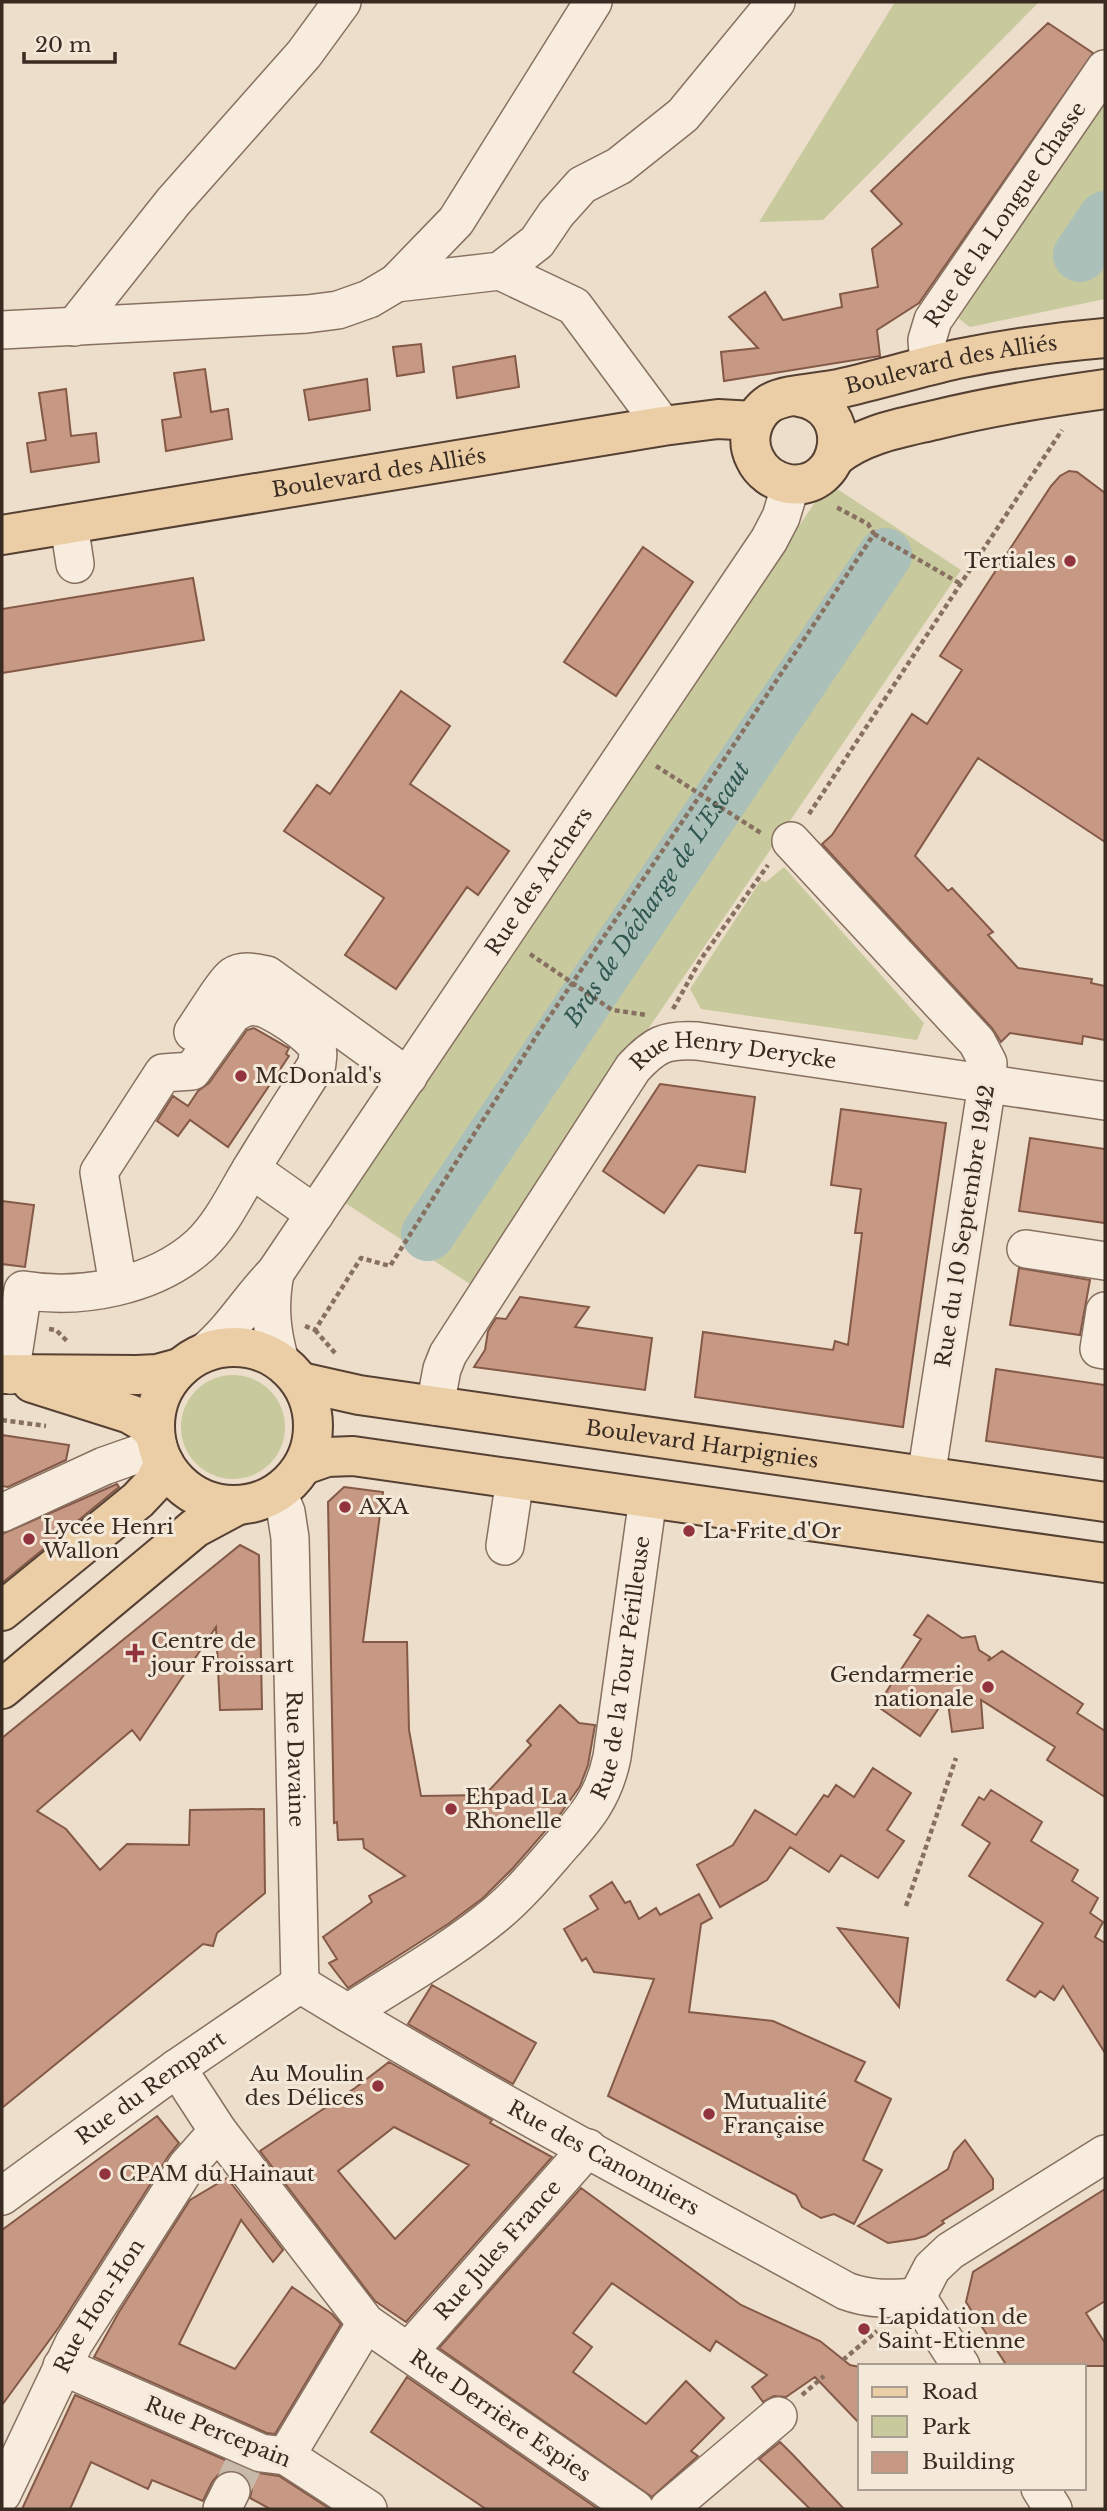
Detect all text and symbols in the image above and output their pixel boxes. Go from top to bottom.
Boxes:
scale bar [24,21,116,65]
text: 20 m [35,32,92,58]
street label: Rue de la Longue Chasse [919,97,1092,332]
street label: Boulevard des Alliés [843,330,1059,400]
street label: Boulevard des Alliés [270,442,488,503]
place label: Tertiales [964,548,1056,574]
marker: Tertiales [1062,553,1078,569]
water label: Bras de Décharge de L'Escaut [558,756,756,1032]
street label: Rue des Archers [480,802,598,960]
street label: Rue Henry Derycke [625,1027,838,1076]
place label: McDonald's [255,1063,382,1089]
marker: McDonald's [233,1068,249,1084]
street label: Rue du 10 Septembre 1942 [930,1083,1000,1369]
street label: Boulevard Harpignies [584,1415,820,1474]
place label: AXA [358,1494,409,1520]
marker: AXA [337,1499,353,1515]
place label: Lycée Henri Wallon [42,1514,174,1564]
place label: La Frite d'Or [703,1518,841,1544]
marker: La Frite d'Or [681,1523,697,1539]
marker: Lycée Henri Wallon [21,1531,37,1547]
street label: Rue de la Tour Périlleuse [586,1534,656,1804]
place label: Centre de jour Froissart [148,1628,294,1678]
marker: Centre de jour Froissart [125,1643,145,1663]
place label: Gendarmerie nationale [830,1662,974,1712]
marker: Gendarmerie nationale [980,1679,996,1695]
street label: Rue Davaine [280,1691,309,1827]
place label: Ehpad La Rhonelle [465,1784,568,1834]
marker: Ehpad La Rhonelle [443,1801,459,1817]
street label: Rue du Rempart [71,2026,231,2150]
place label: Au Moulin des Délices [245,2061,364,2111]
marker: Au Moulin des Délices [370,2078,386,2094]
place label: Mutualité Française [723,2089,827,2139]
street label: Rue des Canonniers [503,2095,704,2221]
marker: Mutualité Française [701,2106,717,2122]
place label: CPAM du Hainaut [119,2161,315,2187]
marker: CPAM du Hainaut [97,2166,113,2182]
street label: Rue Jules France [429,2175,567,2326]
street label: Rue Hon-Hon [49,2234,150,2377]
place label: Lapidation de Saint-Etienne [878,2304,1028,2354]
marker: Lapidation de Saint-Etienne [856,2321,872,2337]
street label: Rue Derrière Espies [405,2344,596,2488]
legend [858,2364,1086,2490]
text: Road [922,2379,978,2405]
street label: Rue Percepain [141,2391,295,2473]
text: Park [922,2414,971,2440]
text: Building [922,2449,1015,2475]

